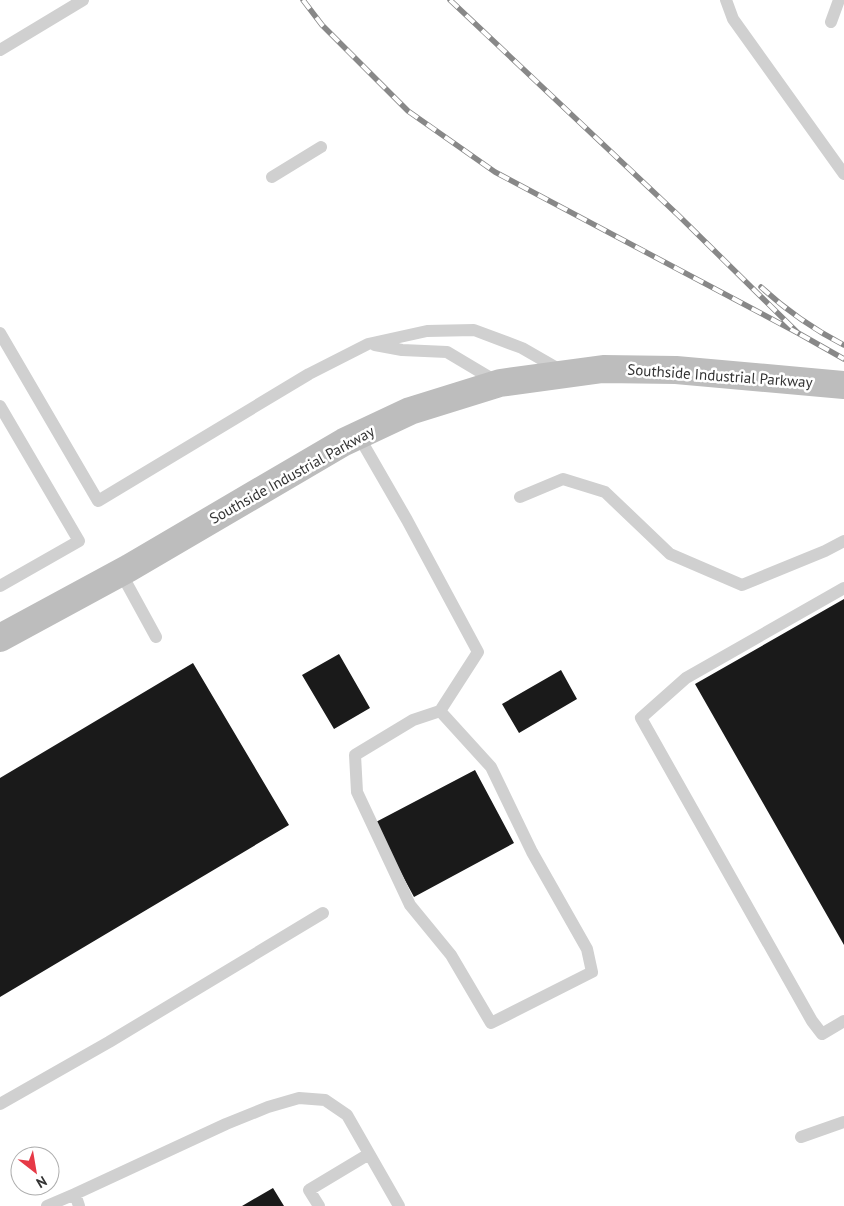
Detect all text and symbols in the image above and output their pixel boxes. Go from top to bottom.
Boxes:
street label: Southside Industrial Parkway [627,360,813,391]
street label: Southside Industrial Parkway [206,421,377,528]
north arrow [10,1146,60,1196]
text: N [33,1172,50,1192]

